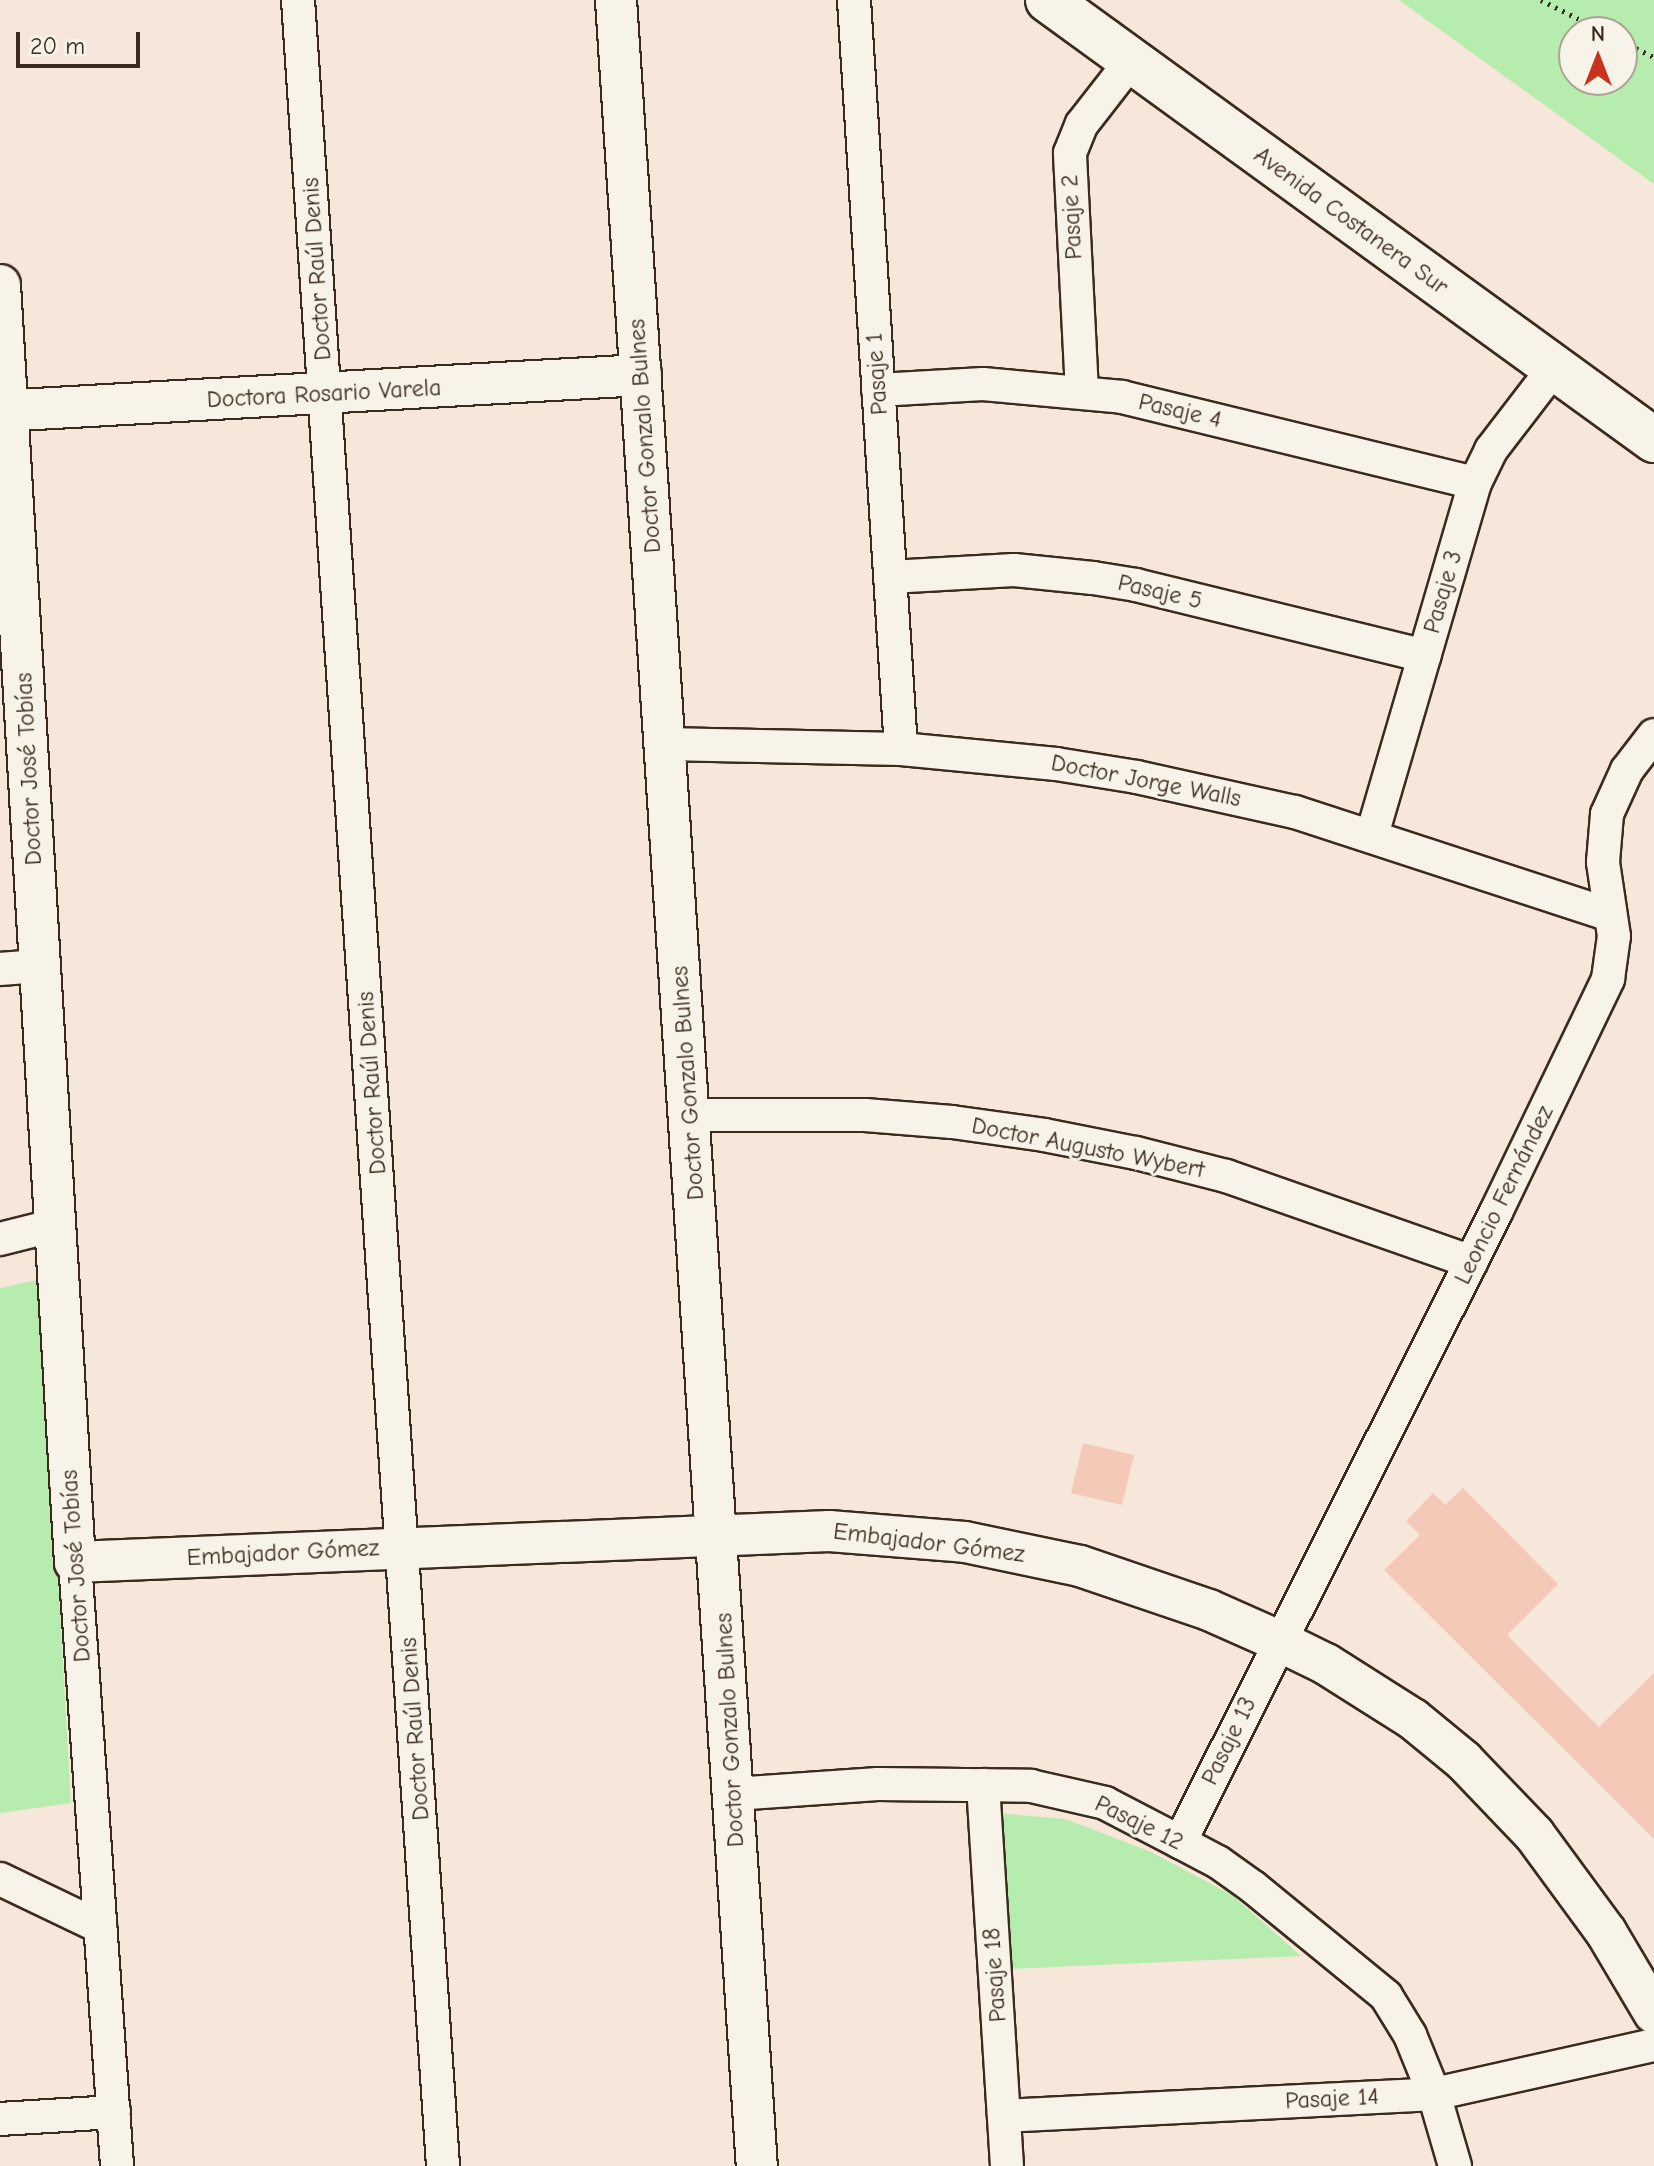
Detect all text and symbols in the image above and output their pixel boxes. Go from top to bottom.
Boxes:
scale bar [20,16,144,66]
north arrow [1558,16,1638,96]
text: N [1591,21,1605,47]
text: 20 m [30,32,85,60]
street label: Avenida Costanera Sur [1248,141,1454,301]
street label: Pasaje 2 [1055,174,1089,260]
street label: Doctor Raúl Denis [296,176,338,362]
street label: Doctor Gonzalo Bulnes [622,318,668,554]
street label: Pasaje 1 [860,332,894,416]
street label: Doctora Rosario Varela [206,373,442,415]
street label: Pasaje 4 [1136,387,1224,435]
street label: Pasaje 3 [1417,547,1469,637]
street label: Pasaje 5 [1115,568,1205,616]
street label: Doctor José Tobías [10,672,48,866]
street label: Doctor Jorge Walls [1048,748,1244,814]
street label: Doctor Gonzalo Bulnes [665,965,711,1201]
street label: Doctor Raúl Denis [351,990,393,1176]
street label: Leoncio Fernández [1448,1101,1560,1289]
street label: Doctor Augusto Wybert [969,1111,1207,1185]
street label: Doctor José Tobías [55,1469,97,1663]
street label: Embajador Gómez [832,1517,1026,1569]
street label: Embajador Gómez [186,1534,380,1572]
street label: Doctor Gonzalo Bulnes [709,1612,751,1848]
street label: Doctor Raúl Denis [394,1636,436,1822]
street label: Pasaje 13 [1195,1692,1263,1790]
street label: Pasaje 12 [1090,1789,1188,1857]
street label: Pasaje 18 [977,1927,1013,2023]
street label: Pasaje 14 [1284,2082,1380,2116]

